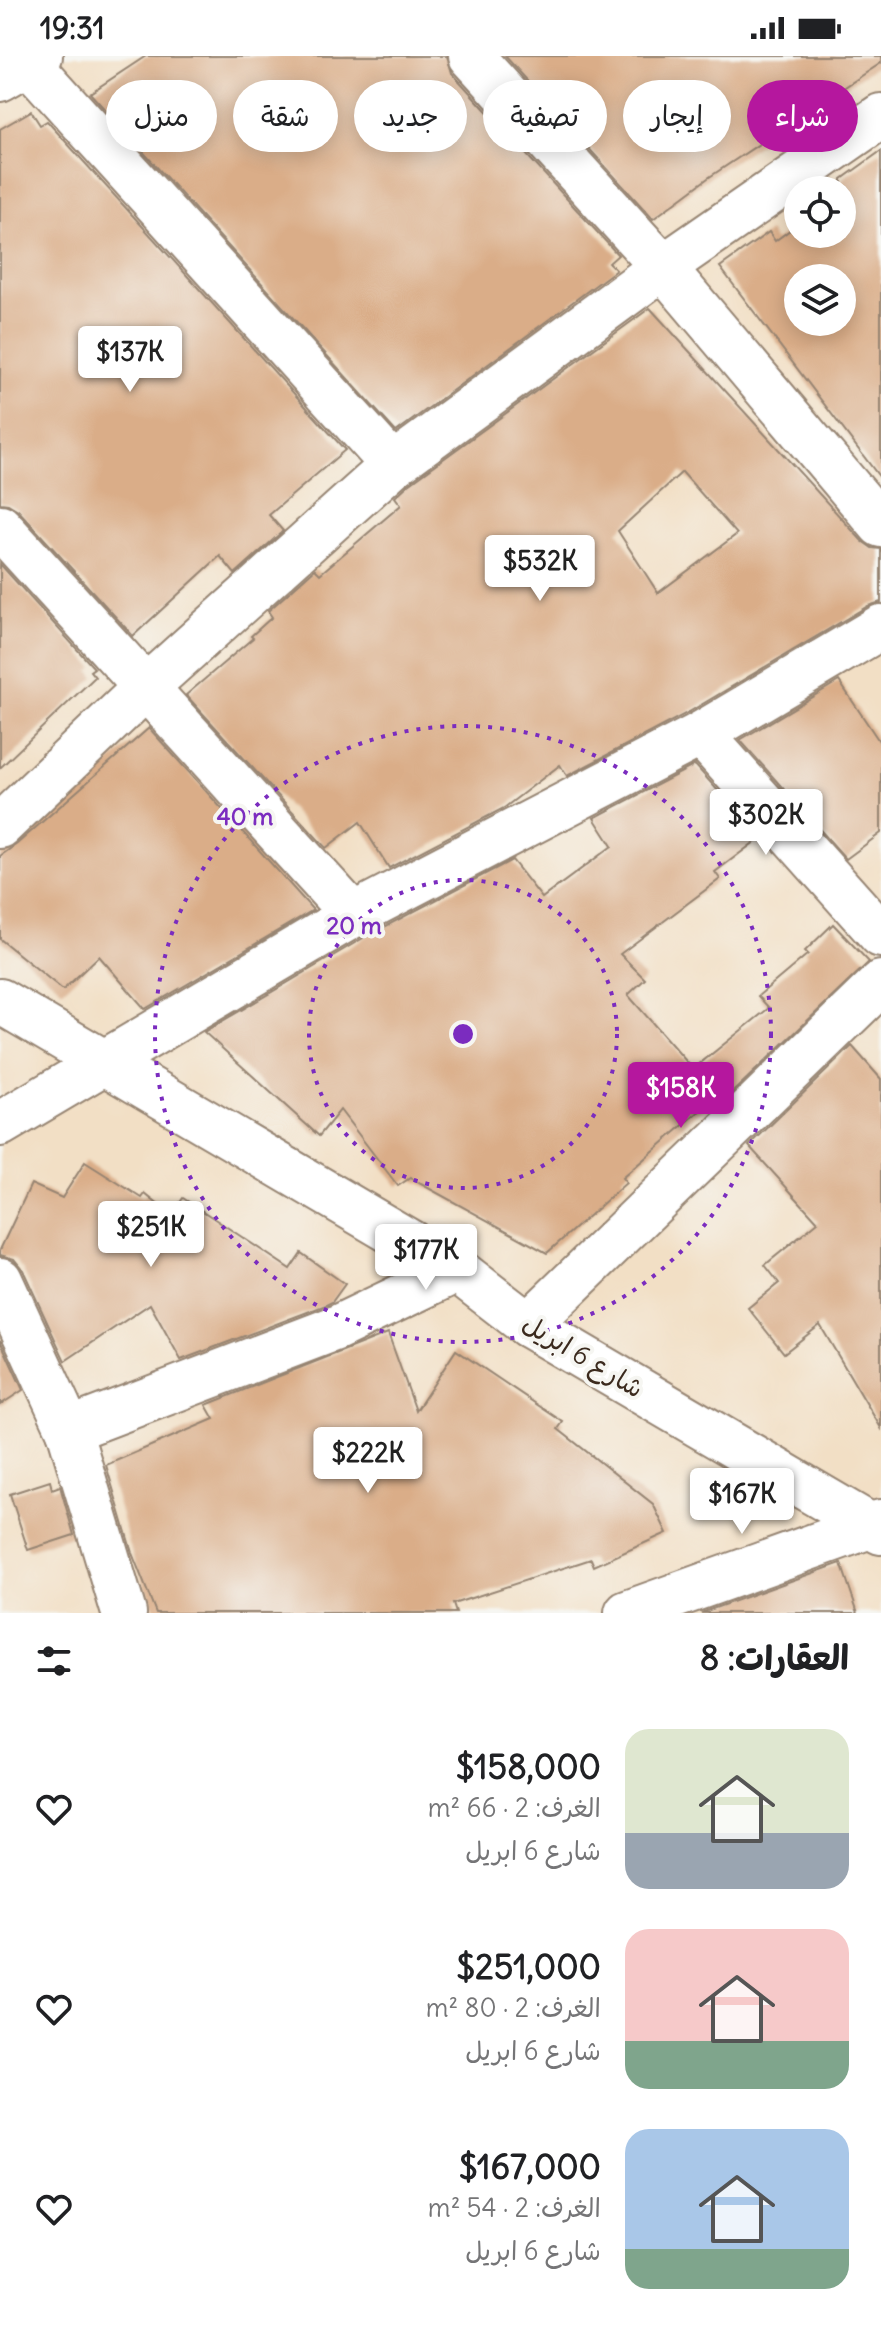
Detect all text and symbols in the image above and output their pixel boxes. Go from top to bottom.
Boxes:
text: 19:31 [40,9,105,47]
chip: منزل [106,80,217,152]
chip: شقة [233,80,338,152]
chip: جديد [354,80,467,152]
chip: تصفية [483,80,607,152]
chip: إيجار [623,80,731,152]
chip: شراء [747,80,858,152]
map controls [784,176,856,336]
button: locate [784,176,856,248]
button: layers [784,264,856,336]
pin: $137K [74,326,186,394]
text: $137K [96,335,164,368]
pin: $532K [484,535,596,603]
text: $532K [503,544,577,577]
pin: $302K [710,789,822,857]
text: $302K [728,798,804,831]
text: 40 m [217,801,273,831]
text: 20 m [326,910,382,940]
centre of rings [449,1020,477,1048]
pin: $158K [625,1062,737,1130]
text: $158K [646,1071,716,1104]
pin: $251K [95,1201,207,1269]
text: $251K [116,1210,186,1243]
pin: $177K [370,1224,482,1292]
text: $177K [393,1233,459,1266]
street label: شارع 6 ابريل [515,1306,650,1406]
pin: $222K [312,1427,424,1495]
text: $222K [331,1436,405,1469]
pin: $167K [686,1468,798,1536]
text: $167K [708,1477,776,1510]
text: العقارات: 8 [700,1636,849,1679]
icon: filters [32,1639,76,1683]
text: $158,000 [456,1745,601,1788]
icon: home [689,1761,785,1857]
icon: heart [32,1787,76,1831]
text: الغرف: 2 · 66 m² [428,1791,601,1824]
text: شارع 6 ابريل [465,1834,601,1867]
text: $251,000 [456,1945,601,1988]
icon: home [689,1961,785,2057]
icon: heart [32,1987,76,2031]
text: الغرف: 2 · 80 m² [426,1991,601,2024]
text: شارع 6 ابريل [465,2034,601,2067]
text: $167,000 [459,2145,601,2188]
icon: home [689,2161,785,2257]
icon: heart [32,2187,76,2231]
text: الغرف: 2 · 54 m² [428,2191,601,2224]
text: شارع 6 ابريل [465,2234,601,2267]

